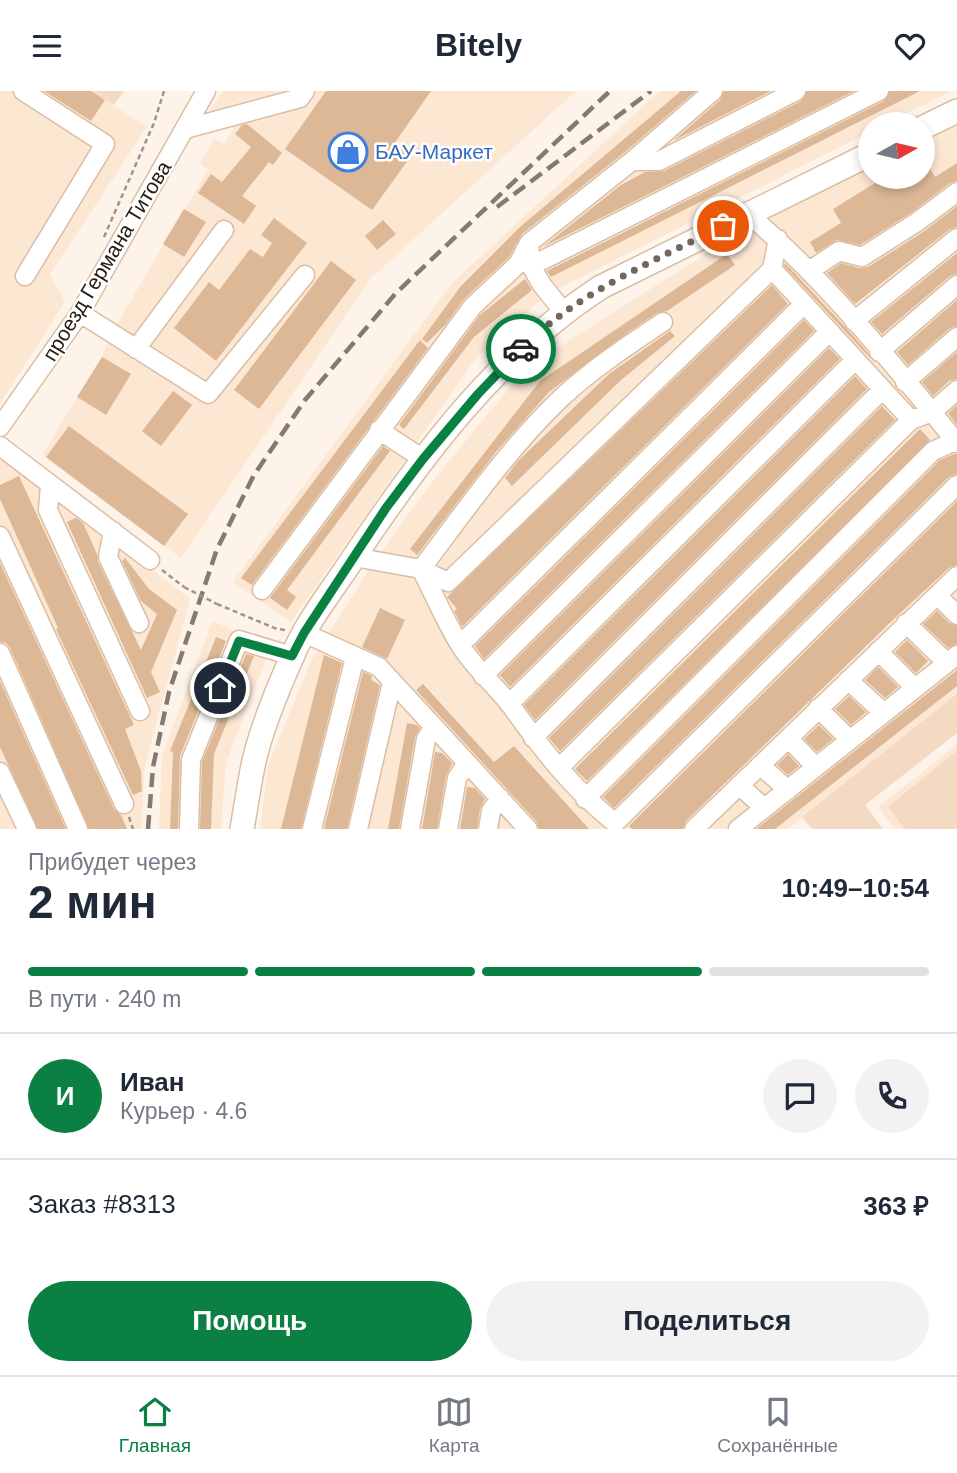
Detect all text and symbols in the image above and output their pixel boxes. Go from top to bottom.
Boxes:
icon: menu [28,27,66,65]
text: Bitely [435,27,522,63]
icon: heart [891,27,929,65]
north arrow [858,112,934,189]
map controls [858,112,935,189]
shop icon: БАУ-Маркет [327,131,369,173]
place label: БАУ-Маркет [375,140,493,163]
street label: проезд Германа Титова [38,156,176,365]
pin [693,196,753,256]
icon: bag [704,207,742,245]
courier [486,314,556,384]
icon: car [502,330,540,368]
pin [190,658,250,718]
icon: home [201,669,239,707]
text: Прибудет через [28,849,196,875]
text: 10:49–10:54 [782,873,929,903]
text: 2 мин [28,876,156,928]
text: В пути · 240 m [28,986,181,1012]
button: chat [763,1059,837,1133]
button: phone [855,1059,929,1133]
text: Иван [120,1067,185,1097]
text: И [56,1081,74,1111]
text: Курьер · 4.6 [120,1098,247,1124]
text: Заказ #8313 [28,1189,176,1219]
text: 363 ₽ [863,1191,929,1221]
button: Помощь [28,1281,472,1361]
button: Поделиться [486,1281,929,1361]
tab: Главная [119,1393,191,1457]
tab: Карта [429,1393,480,1457]
tab: Сохранённые [717,1393,838,1457]

